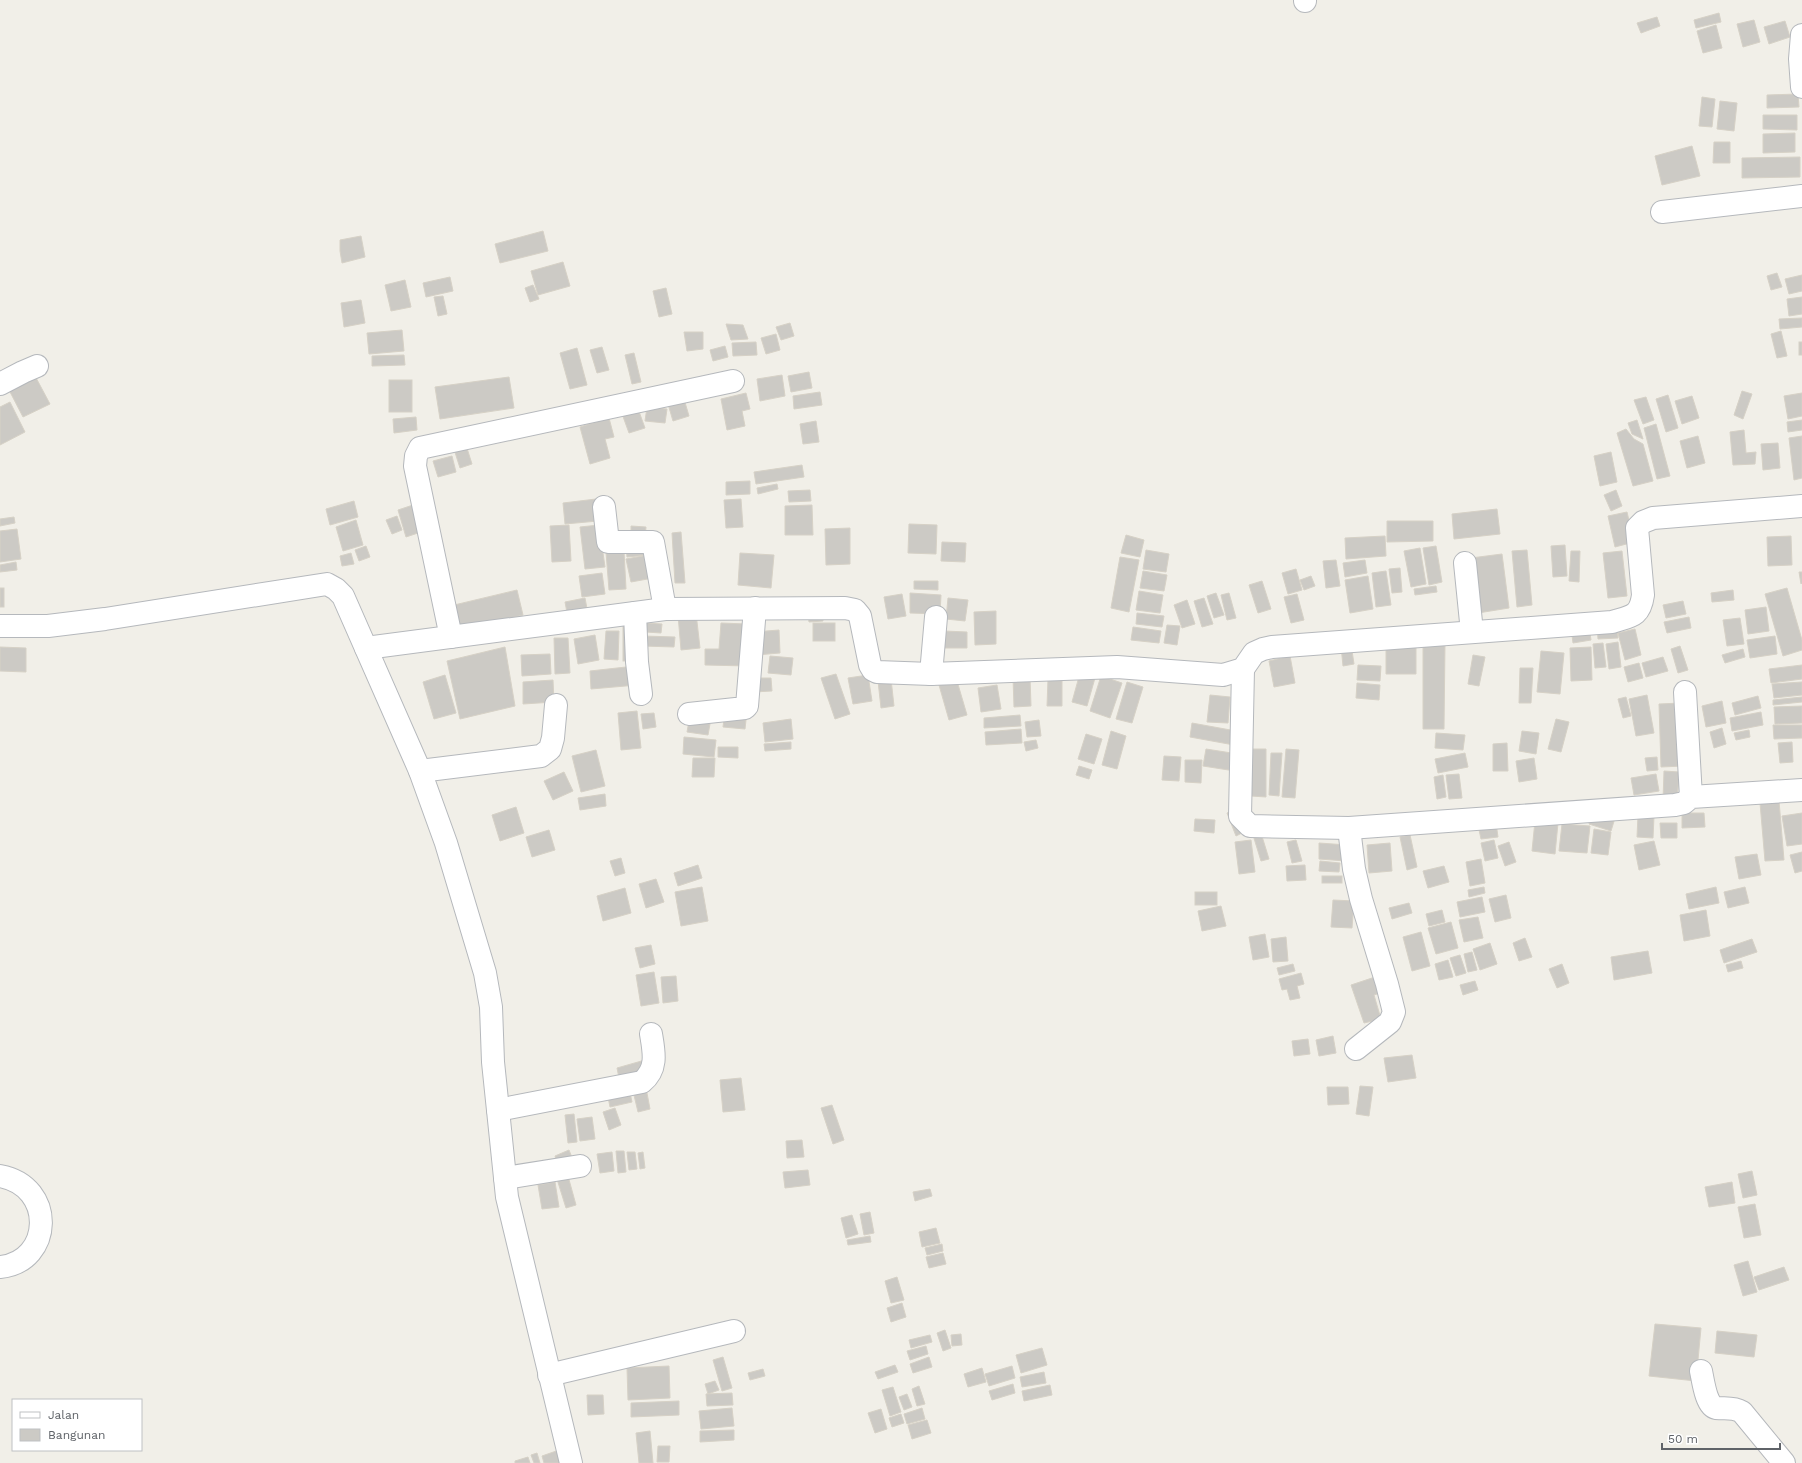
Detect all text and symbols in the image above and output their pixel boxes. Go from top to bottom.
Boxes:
legend [12,1399,142,1451]
text: Jalan [48,1408,79,1422]
scale bar [1662,1425,1780,1451]
text: Bangunan [48,1428,106,1442]
text: 50 m [1668,1432,1698,1446]

